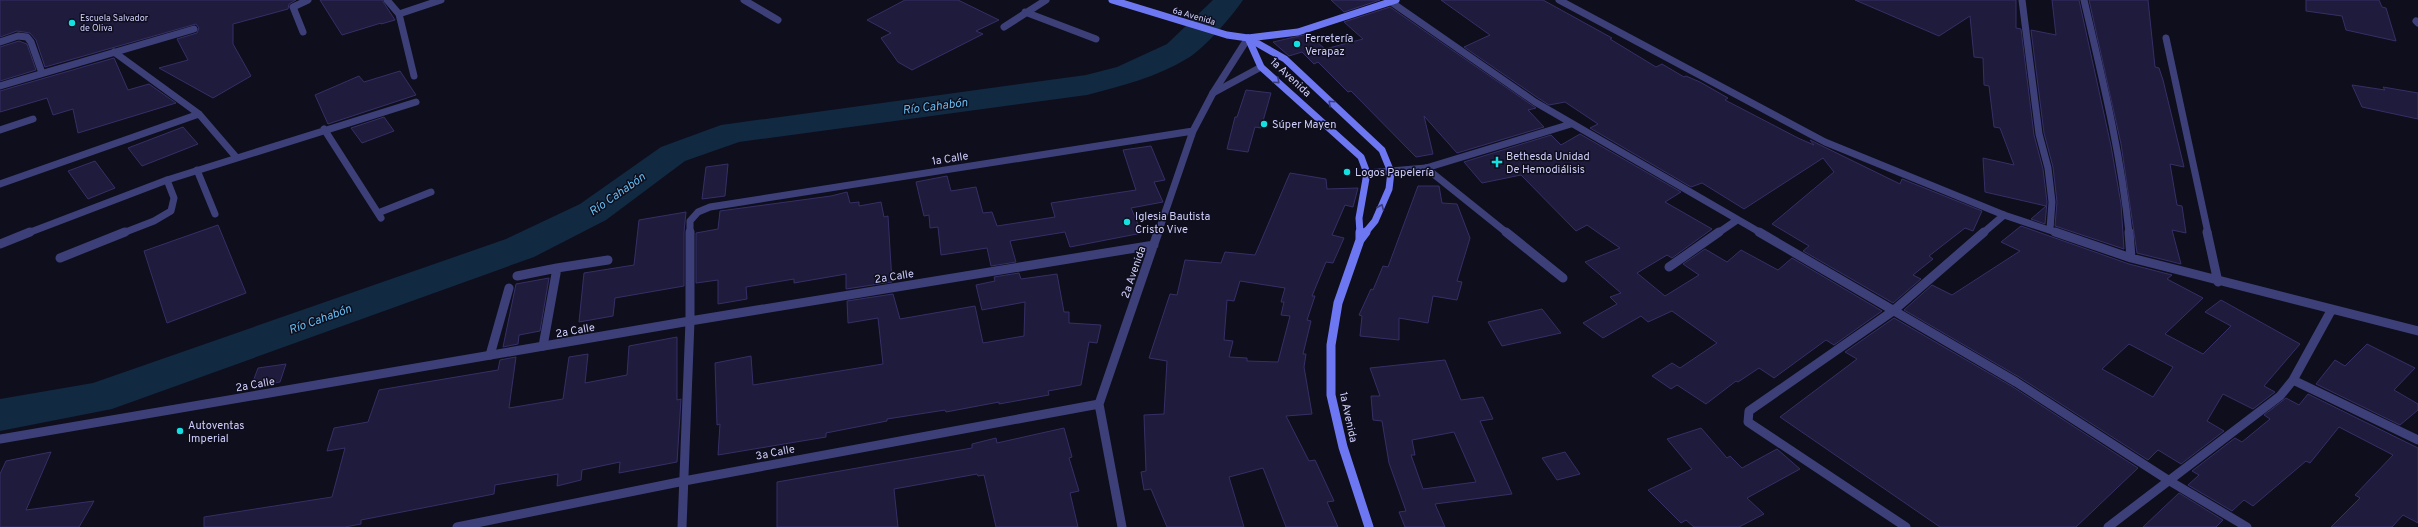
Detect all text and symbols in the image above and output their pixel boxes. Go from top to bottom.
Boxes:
street label: 6a Avenida [1171,5,1217,28]
place label: Escuela Salvador de Oliva [80,13,149,34]
marker: Escuela Salvador de Oliva [67,18,77,28]
place label: Ferretería Verapaz [1305,32,1354,59]
marker: Ferretería Verapaz [1292,39,1302,49]
street label: 1a Avenida [1267,55,1314,100]
one-way arrow [1272,77,1280,84]
water label: Río Cahabón [902,95,969,119]
one-way arrow [1329,100,1336,107]
place label: Súper Mayen [1272,118,1336,132]
marker: Súper Mayen [1259,119,1269,129]
street label: 1a Calle [931,149,969,169]
place label: Bethesda Unidad De Hemodiálisis [1506,150,1590,177]
marker: Bethesda Unidad De Hemodiálisis [1491,156,1503,168]
place label: Logos Papelería [1355,166,1434,180]
marker: Logos Papelería [1342,167,1352,177]
water label: Río Cahabón [586,169,649,220]
one-way arrow [1376,204,1384,212]
place label: Iglesia Bautista Cristo Vive [1135,210,1210,237]
marker: Iglesia Bautista Cristo Vive [1122,217,1132,227]
street label: 2a Avenida [1119,244,1149,300]
street label: 2a Calle [873,267,915,287]
water label: Río Cahabón [287,301,354,339]
street label: 2a Calle [554,321,596,341]
street label: 2a Calle [234,375,276,395]
street label: 1a Avenida [1336,391,1360,444]
place label: Autoventas Imperial [188,419,244,446]
marker: Autoventas Imperial [175,426,185,436]
street label: 3a Calle [754,442,796,464]

